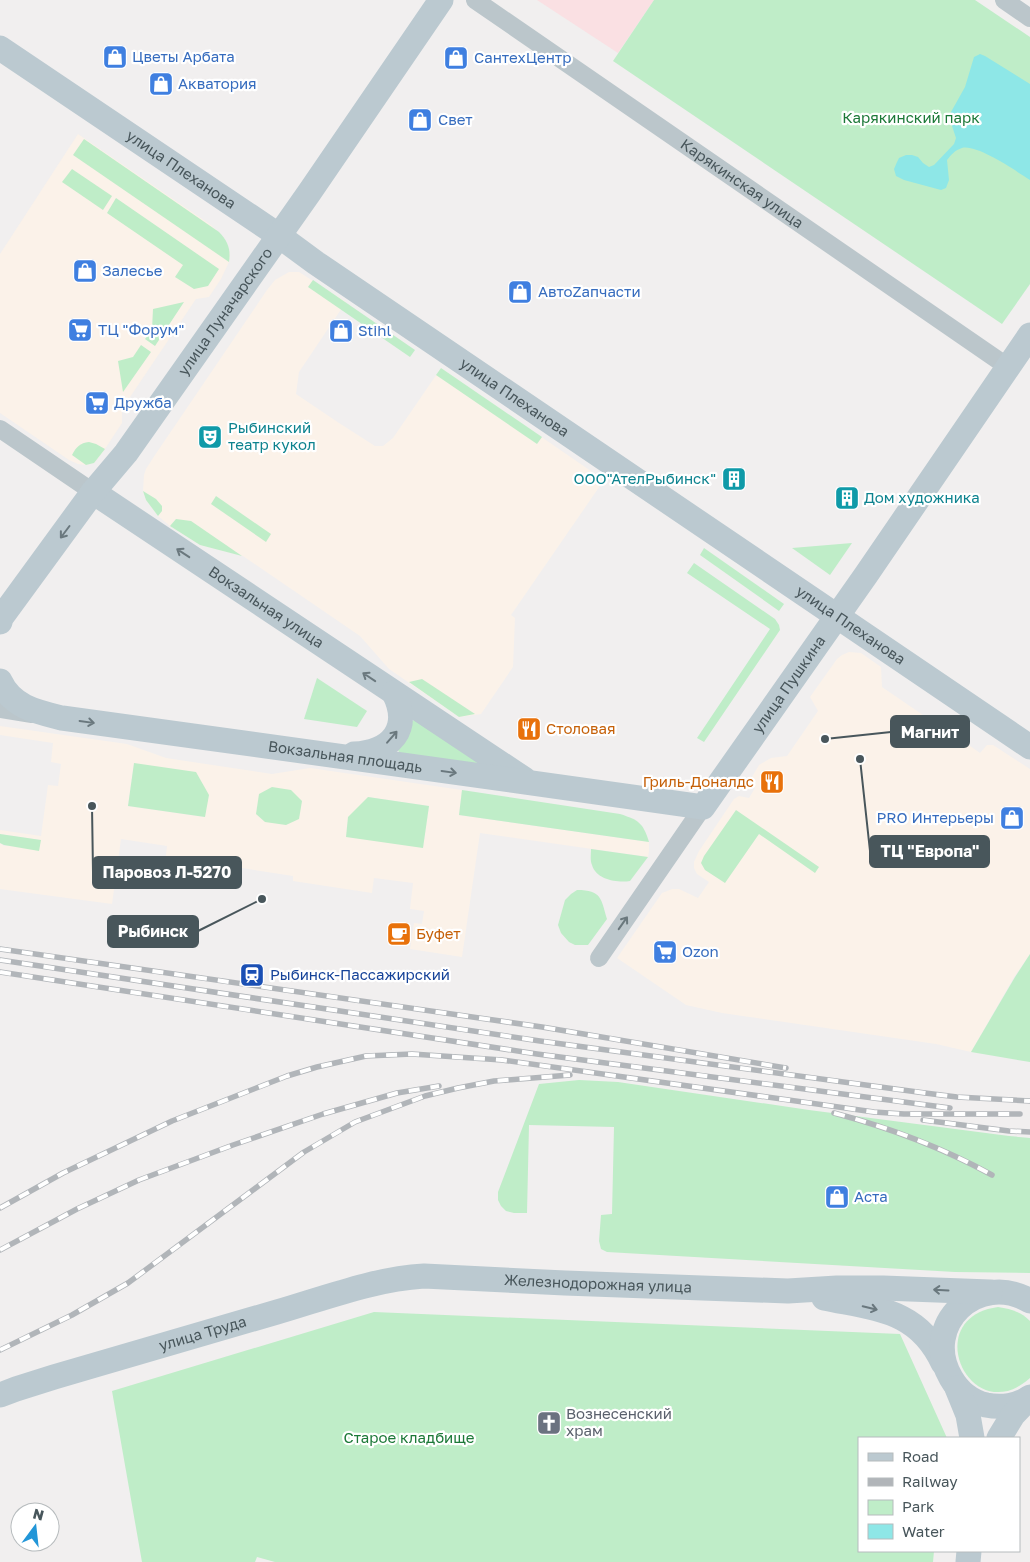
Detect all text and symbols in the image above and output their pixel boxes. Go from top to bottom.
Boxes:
shop icon: Цветы Арбата [102,44,128,70]
shop icon: СантехЦентр [443,45,469,71]
place label: Цветы Арбата [132,47,235,65]
place label: СантехЦентр [474,48,571,66]
shop icon: Акватория [148,71,174,97]
place label: Акватория [178,74,257,92]
shop icon: Свет [407,107,433,133]
park label: Карякинский парк [842,108,980,126]
place label: Свет [438,110,473,128]
street label: улица Плеханова [123,126,240,212]
street label: Карякинская улица [678,134,807,231]
street label: улица Луначарского [174,244,276,378]
shop icon: Залесье [72,258,98,284]
place label: Залесье [102,261,163,279]
shop icon: AвтоZапчасти [507,279,533,305]
place label: AвтоZапчасти [538,282,641,300]
supermarket icon: ТЦ "Форум" [67,317,93,343]
shop icon: Stihl [328,318,354,344]
place label: ТЦ "Форум" [98,320,184,338]
place label: Stihl [358,321,392,339]
street label: улица Плеханова [457,353,573,440]
supermarket icon: Дружба [84,390,110,416]
place label: Дружба [114,393,172,411]
place label: Рыбинский театр кукол [228,418,316,453]
theatre icon: Рыбинский театр кукол [197,424,223,450]
building icon: ООО"АтелРыбинск" [721,466,747,492]
place label: ООО"АтелРыбинск" [573,469,716,487]
building icon: Дом художника [834,485,860,511]
place label: Дом художника [864,488,980,506]
one-way arrow [60,525,71,538]
one-way arrow [176,548,190,558]
street label: Вокзальная улица [206,562,328,651]
street label: улица Плеханова [793,581,909,668]
street label: улица Пушкина [748,632,829,736]
one-way arrow [362,671,376,682]
restaurant icon: Столовая [516,716,542,742]
callout: Магнит [891,716,969,747]
one-way arrow [79,717,95,727]
place label: Столовая [546,719,616,737]
text: Магнит [901,722,959,742]
one-way arrow [386,731,398,744]
street label: Вокзальная площадь [267,736,424,776]
one-way arrow [440,767,456,777]
restaurant icon: Гриль-Доналдс [759,769,785,795]
place label: Гриль-Доналдс [643,772,754,790]
shop icon: PRO Интерьеры [999,805,1025,831]
place label: PRO Интерьеры [877,808,994,826]
callout: ТЦ "Европа" [870,836,989,867]
text: ТЦ "Европа" [881,841,979,861]
callout: Паровоз Л-5270 [93,857,241,888]
text: Паровоз Л-5270 [103,862,231,882]
callout: Рыбинск [108,916,198,947]
one-way arrow [618,916,628,930]
text: Рыбинск [118,921,189,941]
cafe icon: Буфет [386,921,412,947]
place label: Буфет [416,924,461,942]
supermarket icon: Ozon [652,939,678,965]
place label: Ozon [682,942,719,960]
station icon: Рыбинск-Пассажирский [239,962,265,988]
place label: Рыбинск-Пассажирский [270,965,450,983]
shop icon: Аста [824,1184,850,1210]
place label: Аста [854,1187,888,1205]
street label: Железнодорожная улица [504,1270,692,1296]
one-way arrow [933,1286,949,1295]
one-way arrow [861,1304,877,1313]
street label: улица Труда [157,1311,248,1354]
place label: Вознесенский храм [566,1404,672,1439]
church icon: Вознесенский храм [536,1410,562,1436]
park label: Старое кладбище [343,1428,475,1446]
legend [858,1437,1020,1552]
text: Road [902,1447,939,1465]
text: Railway [902,1472,958,1490]
text: Park [902,1497,935,1515]
north arrow [10,1502,60,1552]
text: N [31,1504,46,1524]
text: Water [902,1522,945,1540]

